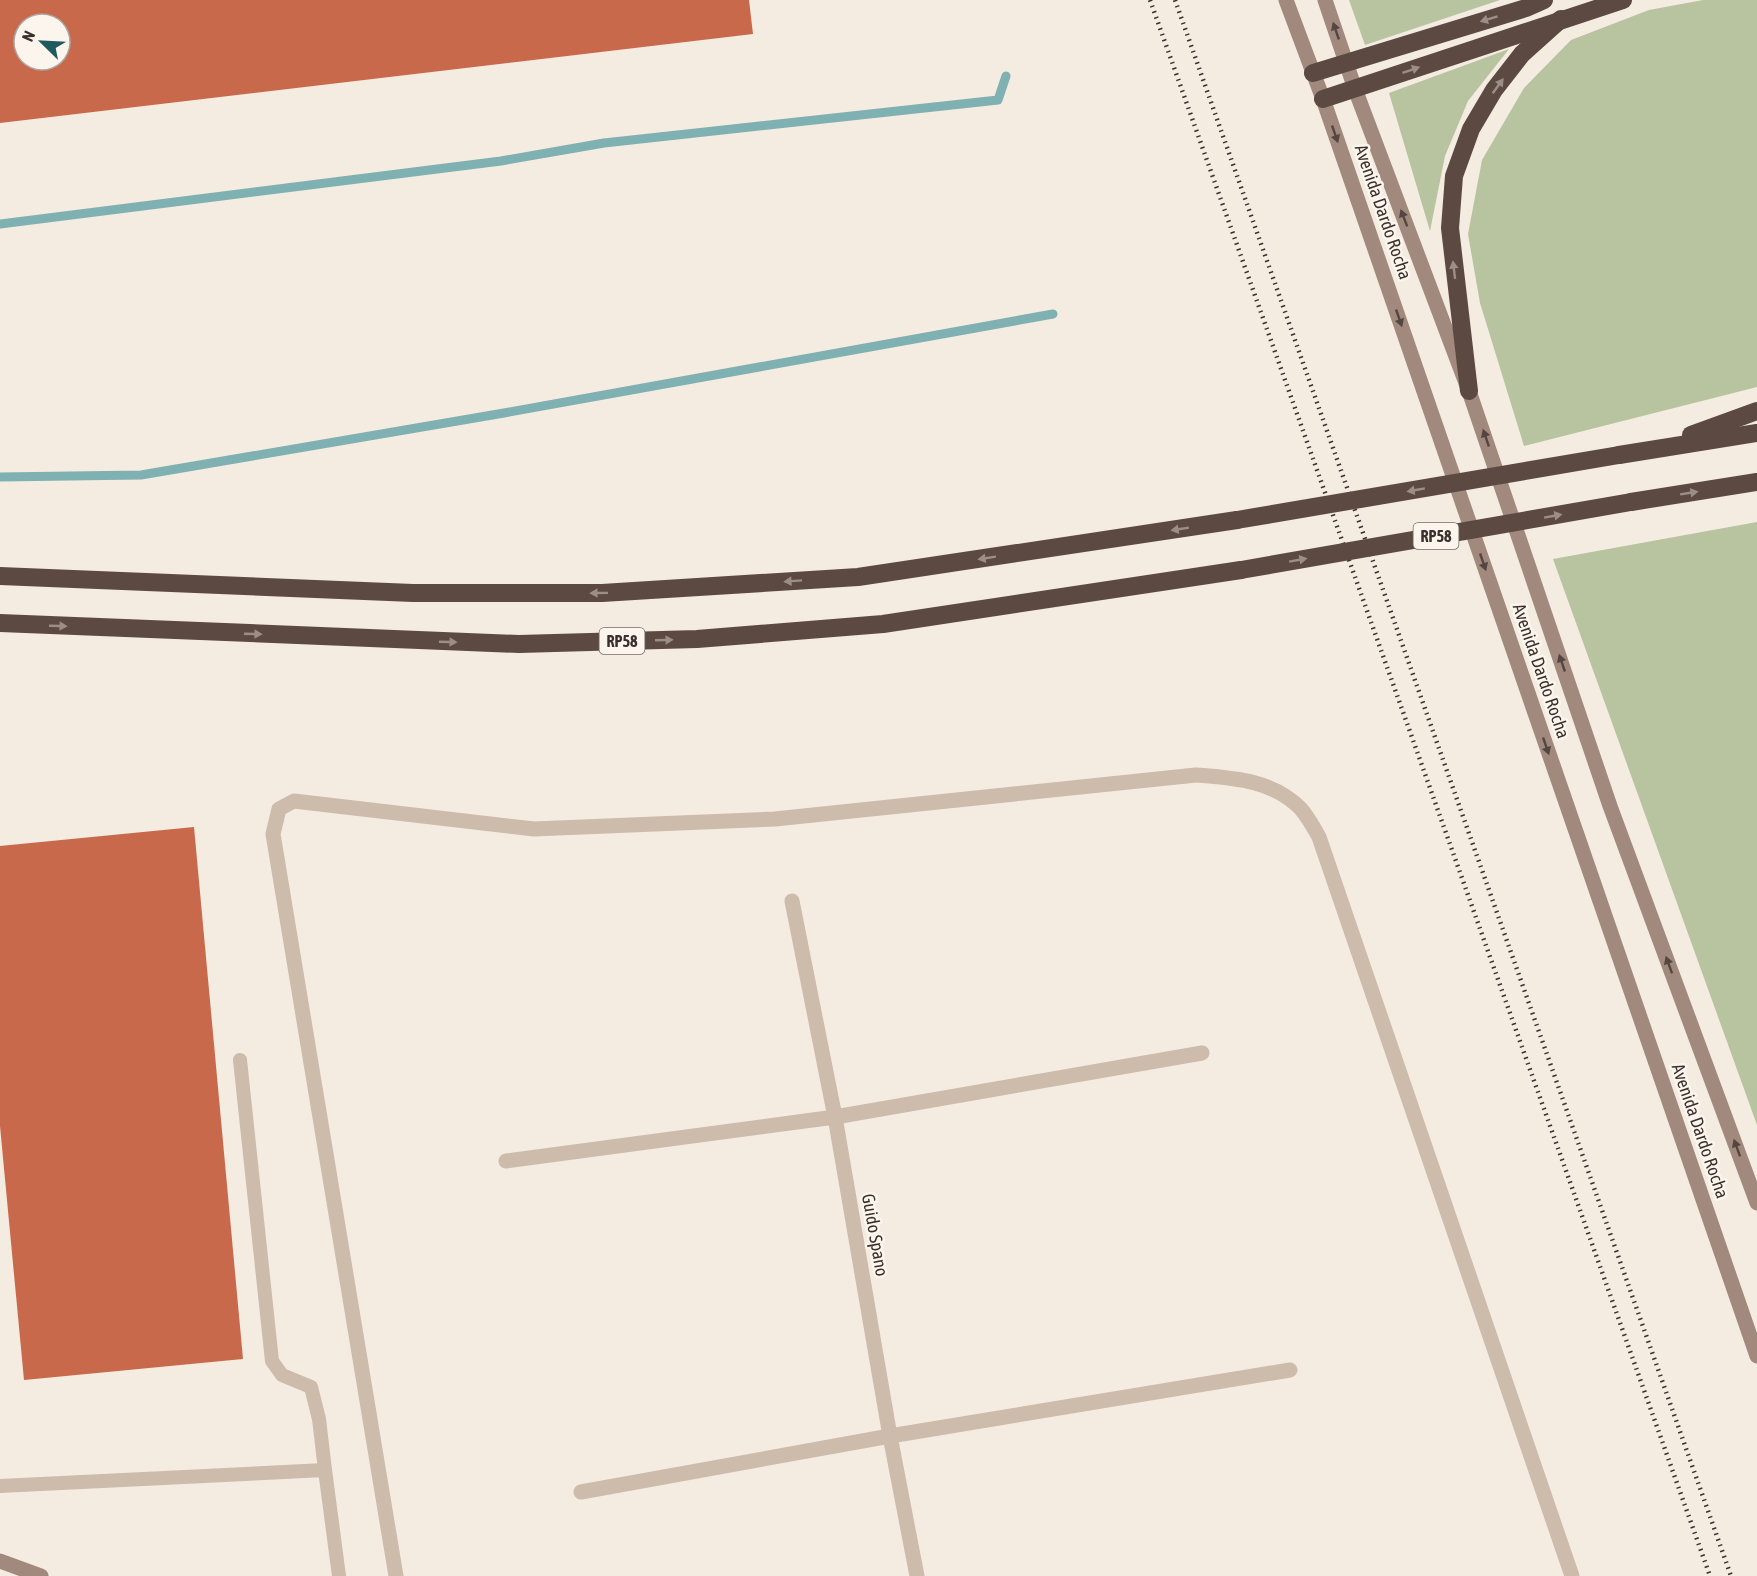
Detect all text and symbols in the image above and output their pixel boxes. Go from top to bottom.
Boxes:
north arrow [12,12,72,72]
one-way arrow [1480,15,1498,24]
one-way arrow [1330,22,1340,40]
text: N [18,28,38,44]
one-way arrow [1402,65,1420,74]
one-way arrow [1491,78,1504,94]
one-way arrow [1331,125,1340,143]
street label: Avenida Dardo Rocha [1351,142,1416,282]
one-way arrow [1399,209,1408,227]
one-way arrow [1450,260,1459,279]
one-way arrow [1394,309,1404,327]
one-way arrow [1480,429,1490,447]
one-way arrow [1406,485,1425,494]
one-way arrow [1680,488,1699,497]
one-way arrow [1543,511,1562,520]
road number: RP58 [1414,523,1458,549]
one-way arrow [1170,524,1189,533]
one-way arrow [977,553,996,562]
one-way arrow [1478,553,1488,571]
one-way arrow [1289,555,1308,564]
one-way arrow [784,577,803,586]
one-way arrow [589,588,608,598]
street label: Avenida Dardo Rocha [1509,601,1574,741]
one-way arrow [49,621,68,630]
road number: RP58 [600,628,644,654]
one-way arrow [244,629,263,638]
one-way arrow [655,635,674,645]
one-way arrow [439,637,458,646]
one-way arrow [1556,654,1566,672]
one-way arrow [1542,737,1552,755]
one-way arrow [1664,956,1673,974]
street label: Avenida Dardo Rocha [1668,1061,1733,1201]
one-way arrow [1731,1139,1741,1157]
street label: Guido Spano [858,1192,893,1278]

